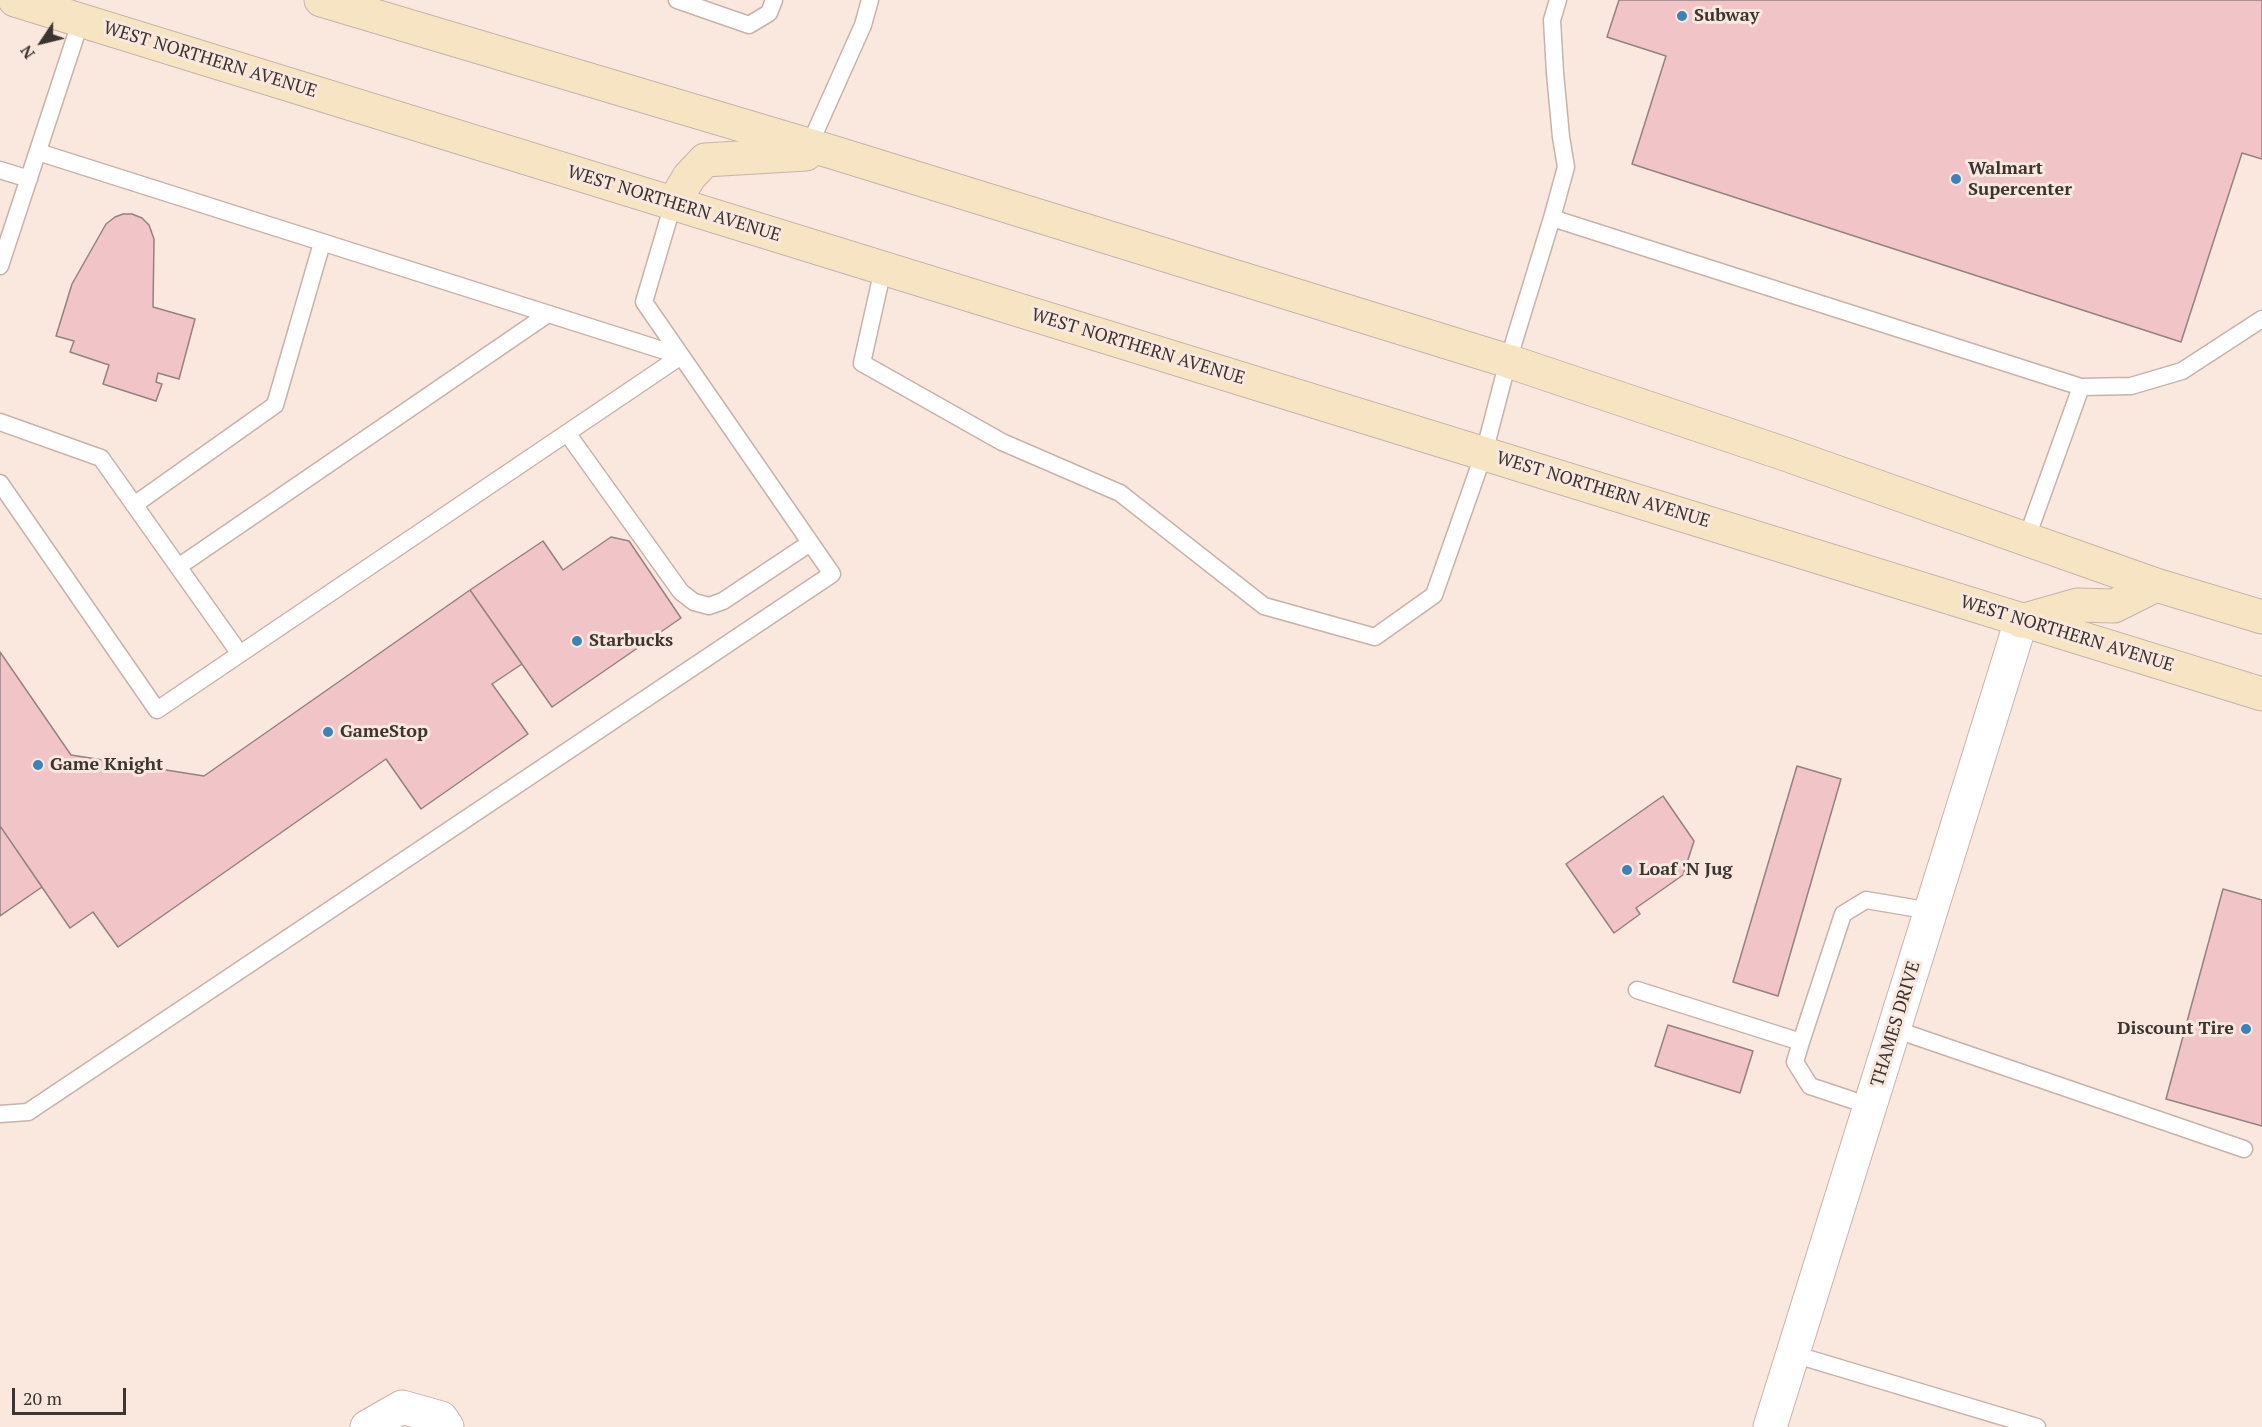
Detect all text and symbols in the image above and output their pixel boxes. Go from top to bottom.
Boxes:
place label: Subway [1694,5,1759,27]
marker: Subway [1675,9,1689,23]
north arrow [12,12,72,72]
street label: WEST NORTHERN AVENUE [101,17,319,103]
text: N [15,41,40,64]
place label: Walmart Supercenter [1968,158,2072,201]
street label: WEST NORTHERN AVENUE [565,161,783,247]
marker: Walmart Supercenter [1949,172,1963,186]
street label: WEST NORTHERN AVENUE [1029,304,1247,390]
street label: WEST NORTHERN AVENUE [1494,447,1712,533]
street label: WEST NORTHERN AVENUE [1958,591,2176,677]
place label: Starbucks [589,630,673,652]
marker: Starbucks [570,634,584,648]
place label: GameStop [340,721,428,743]
marker: GameStop [321,725,335,739]
place label: Game Knight [50,754,163,776]
marker: Game Knight [31,758,45,772]
place label: Loaf 'N Jug [1639,859,1733,881]
marker: Loaf 'N Jug [1620,863,1634,877]
street label: THAMES DRIVE [1867,959,1925,1089]
place label: Discount Tire [2117,1018,2234,1040]
marker: Discount Tire [2239,1022,2253,1036]
scale bar [15,1376,129,1414]
text: 20 m [23,1386,62,1410]

